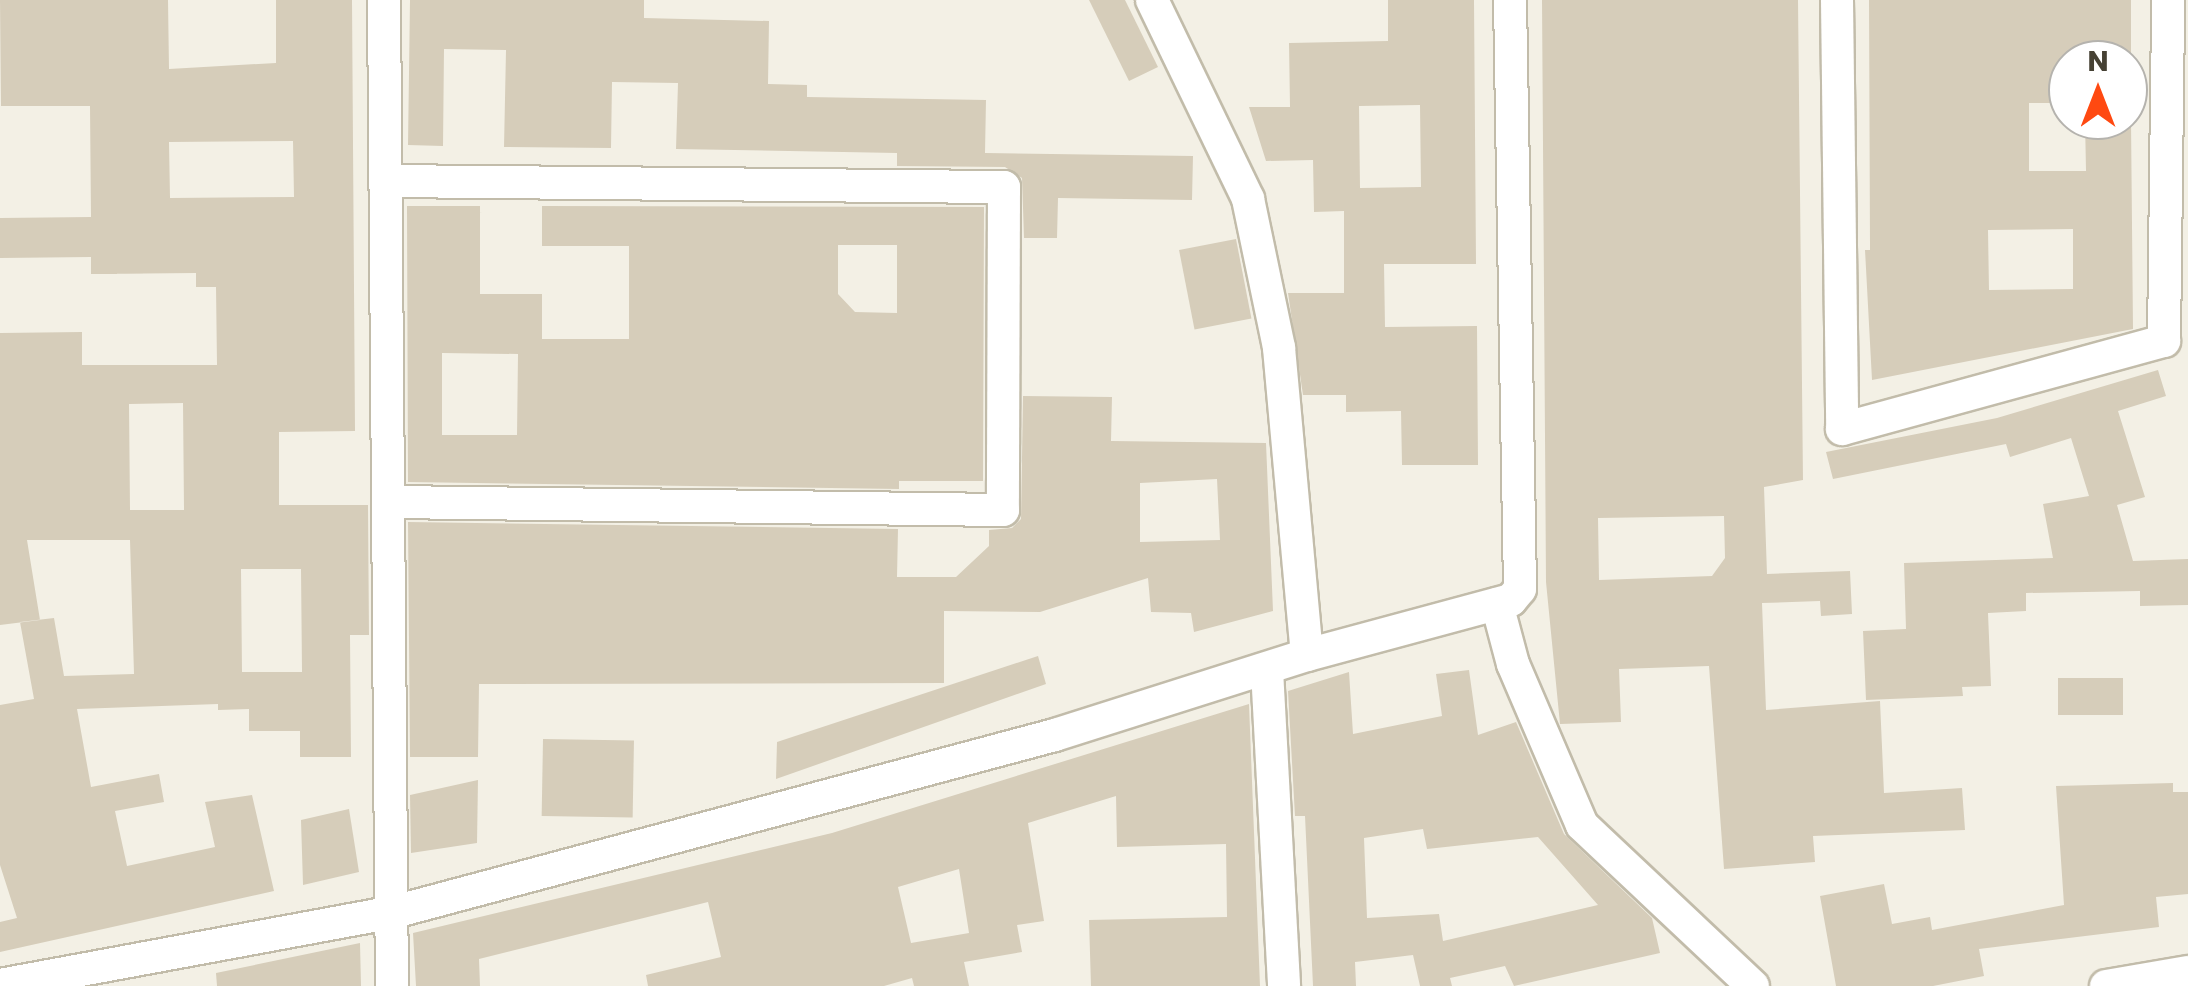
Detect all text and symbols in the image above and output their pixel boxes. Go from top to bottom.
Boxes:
north arrow [2048,40,2148,140]
text: N [2087,42,2109,81]

